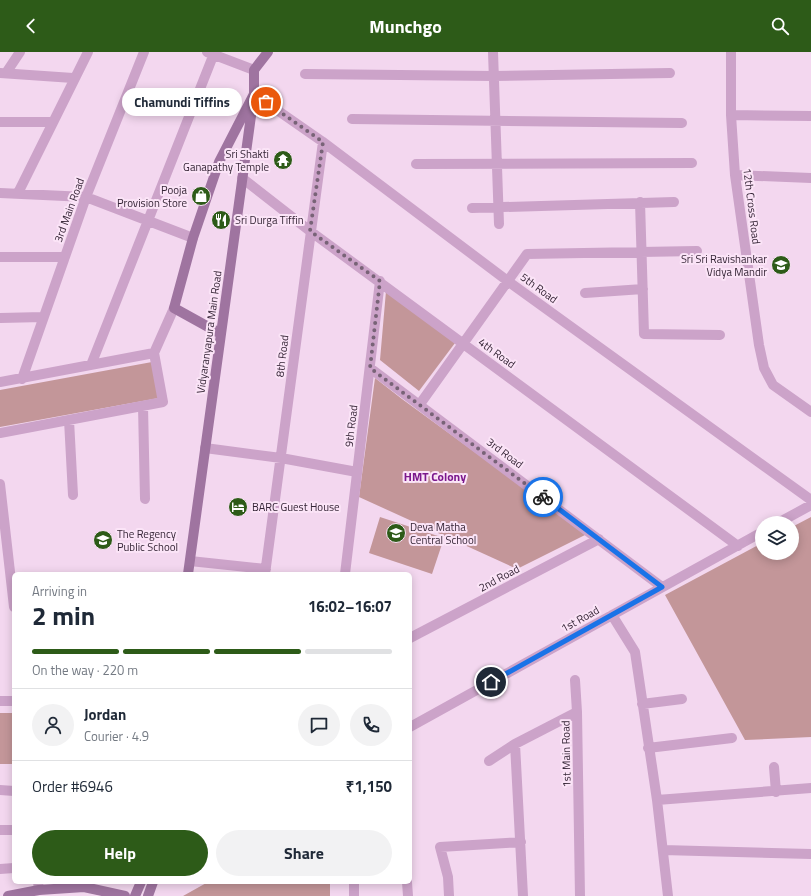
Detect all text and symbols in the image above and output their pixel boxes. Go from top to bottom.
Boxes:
text: Munchgo [369,13,442,40]
icon: back [20,15,42,37]
icon: search [769,15,791,37]
pin [249,85,283,119]
callout: Chamundi Tiffins [122,88,242,116]
icon: bag [255,91,277,113]
text: Chamundi Tiffins [134,92,230,112]
place label: Sri Shakti Ganapathy Temple [183,146,269,175]
temple icon: Sri Shakti Ganapathy Temple [272,149,294,171]
street label: 12th Cross Road [739,167,765,245]
street label: 3rd Main Road [50,175,88,244]
place label: Pooja Provision Store [117,182,187,211]
shop icon: Pooja Provision Store [190,185,212,207]
restaurant icon: Sri Durga Tiffin [210,209,232,231]
place label: Sri Durga Tiffin [235,212,304,228]
place label: Sri Sri Ravishankar Vidya Mandir [681,251,767,280]
school or university icon: Sri Sri Ravishankar Vidya Mandir [770,254,792,276]
street label: Vidyaranyapura Main Road [192,269,226,394]
street label: 5th Road [517,269,561,307]
street label: 8th Road [271,334,293,378]
street label: 4th Road [475,334,519,372]
street label: 9th Road [340,404,362,448]
street label: 3rd Road [483,434,527,472]
district label: HMT Colony [404,467,466,486]
courier [523,477,563,517]
icon: bike [532,486,554,508]
hotel icon: BARC Guest House [227,496,249,518]
place label: BARC Guest House [252,499,340,515]
map controls [755,516,799,560]
button: layers [755,516,799,560]
place label: Deva Matha Central School [410,519,476,548]
school or university icon: Deva Matha Central School [385,522,407,544]
place label: The Regency Public School [117,526,178,555]
school or university icon: The Regency Public School [92,529,114,551]
street label: 2nd Road [476,560,522,595]
text: Arriving in [32,581,87,601]
text: 16:02–16:07 [308,595,392,618]
text: 2 min [32,596,95,635]
street label: 1st Road [558,602,602,636]
text: On the way · 220 m [32,660,138,680]
pin [474,665,508,699]
icon: home [480,671,502,693]
text: Jordan [84,703,126,726]
button: person [32,704,74,746]
button: chat [298,704,340,746]
button: phone [350,704,392,746]
street label: 1st Main Road [557,720,575,788]
text: Courier · 4.9 [84,726,149,746]
text: Order #6946 [32,775,113,798]
text: ₹1,150 [346,775,392,798]
button: Help [32,830,208,876]
button: Share [216,830,392,876]

